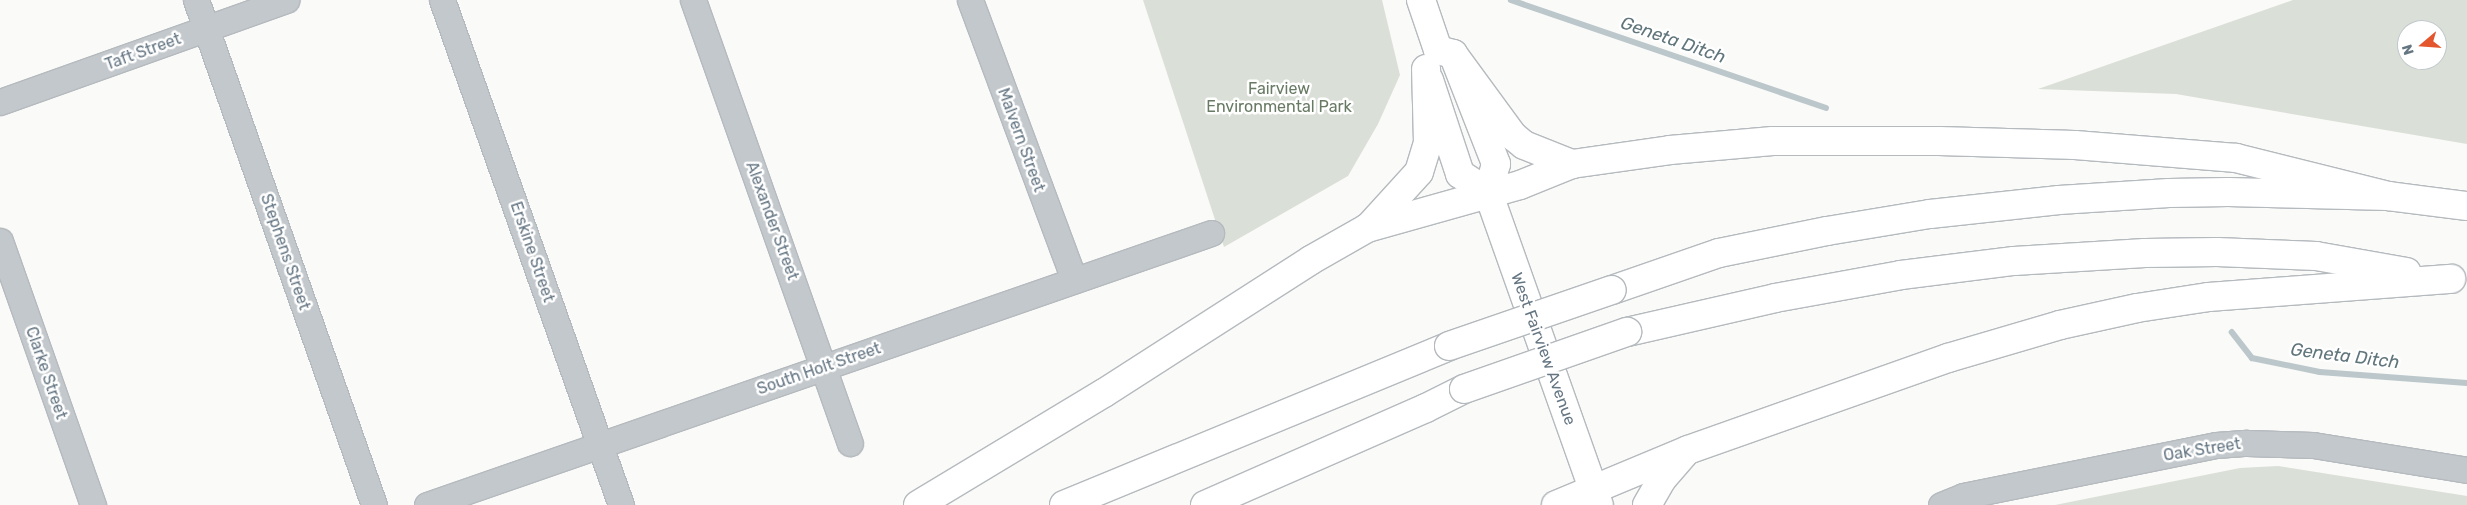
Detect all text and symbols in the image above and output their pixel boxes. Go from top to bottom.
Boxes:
water label: Geneta Ditch [1618,12,1728,68]
north arrow [2397,20,2447,70]
street label: Taft Street [103,29,183,75]
text: N [2399,42,2418,57]
park label: Fairview Environmental Park [1206,79,1352,117]
street label: Malvern Street [993,86,1049,194]
street label: Alexander Street [742,159,802,283]
street label: Stephens Street [256,191,314,313]
street label: Erskine Street [506,199,558,305]
street label: West Fairview Avenue [1506,270,1580,428]
street label: Clarke Street [21,324,71,422]
street label: South Holt Street [755,339,883,399]
water label: Geneta Ditch [2289,339,2401,373]
street label: Oak Street [2162,434,2242,466]

